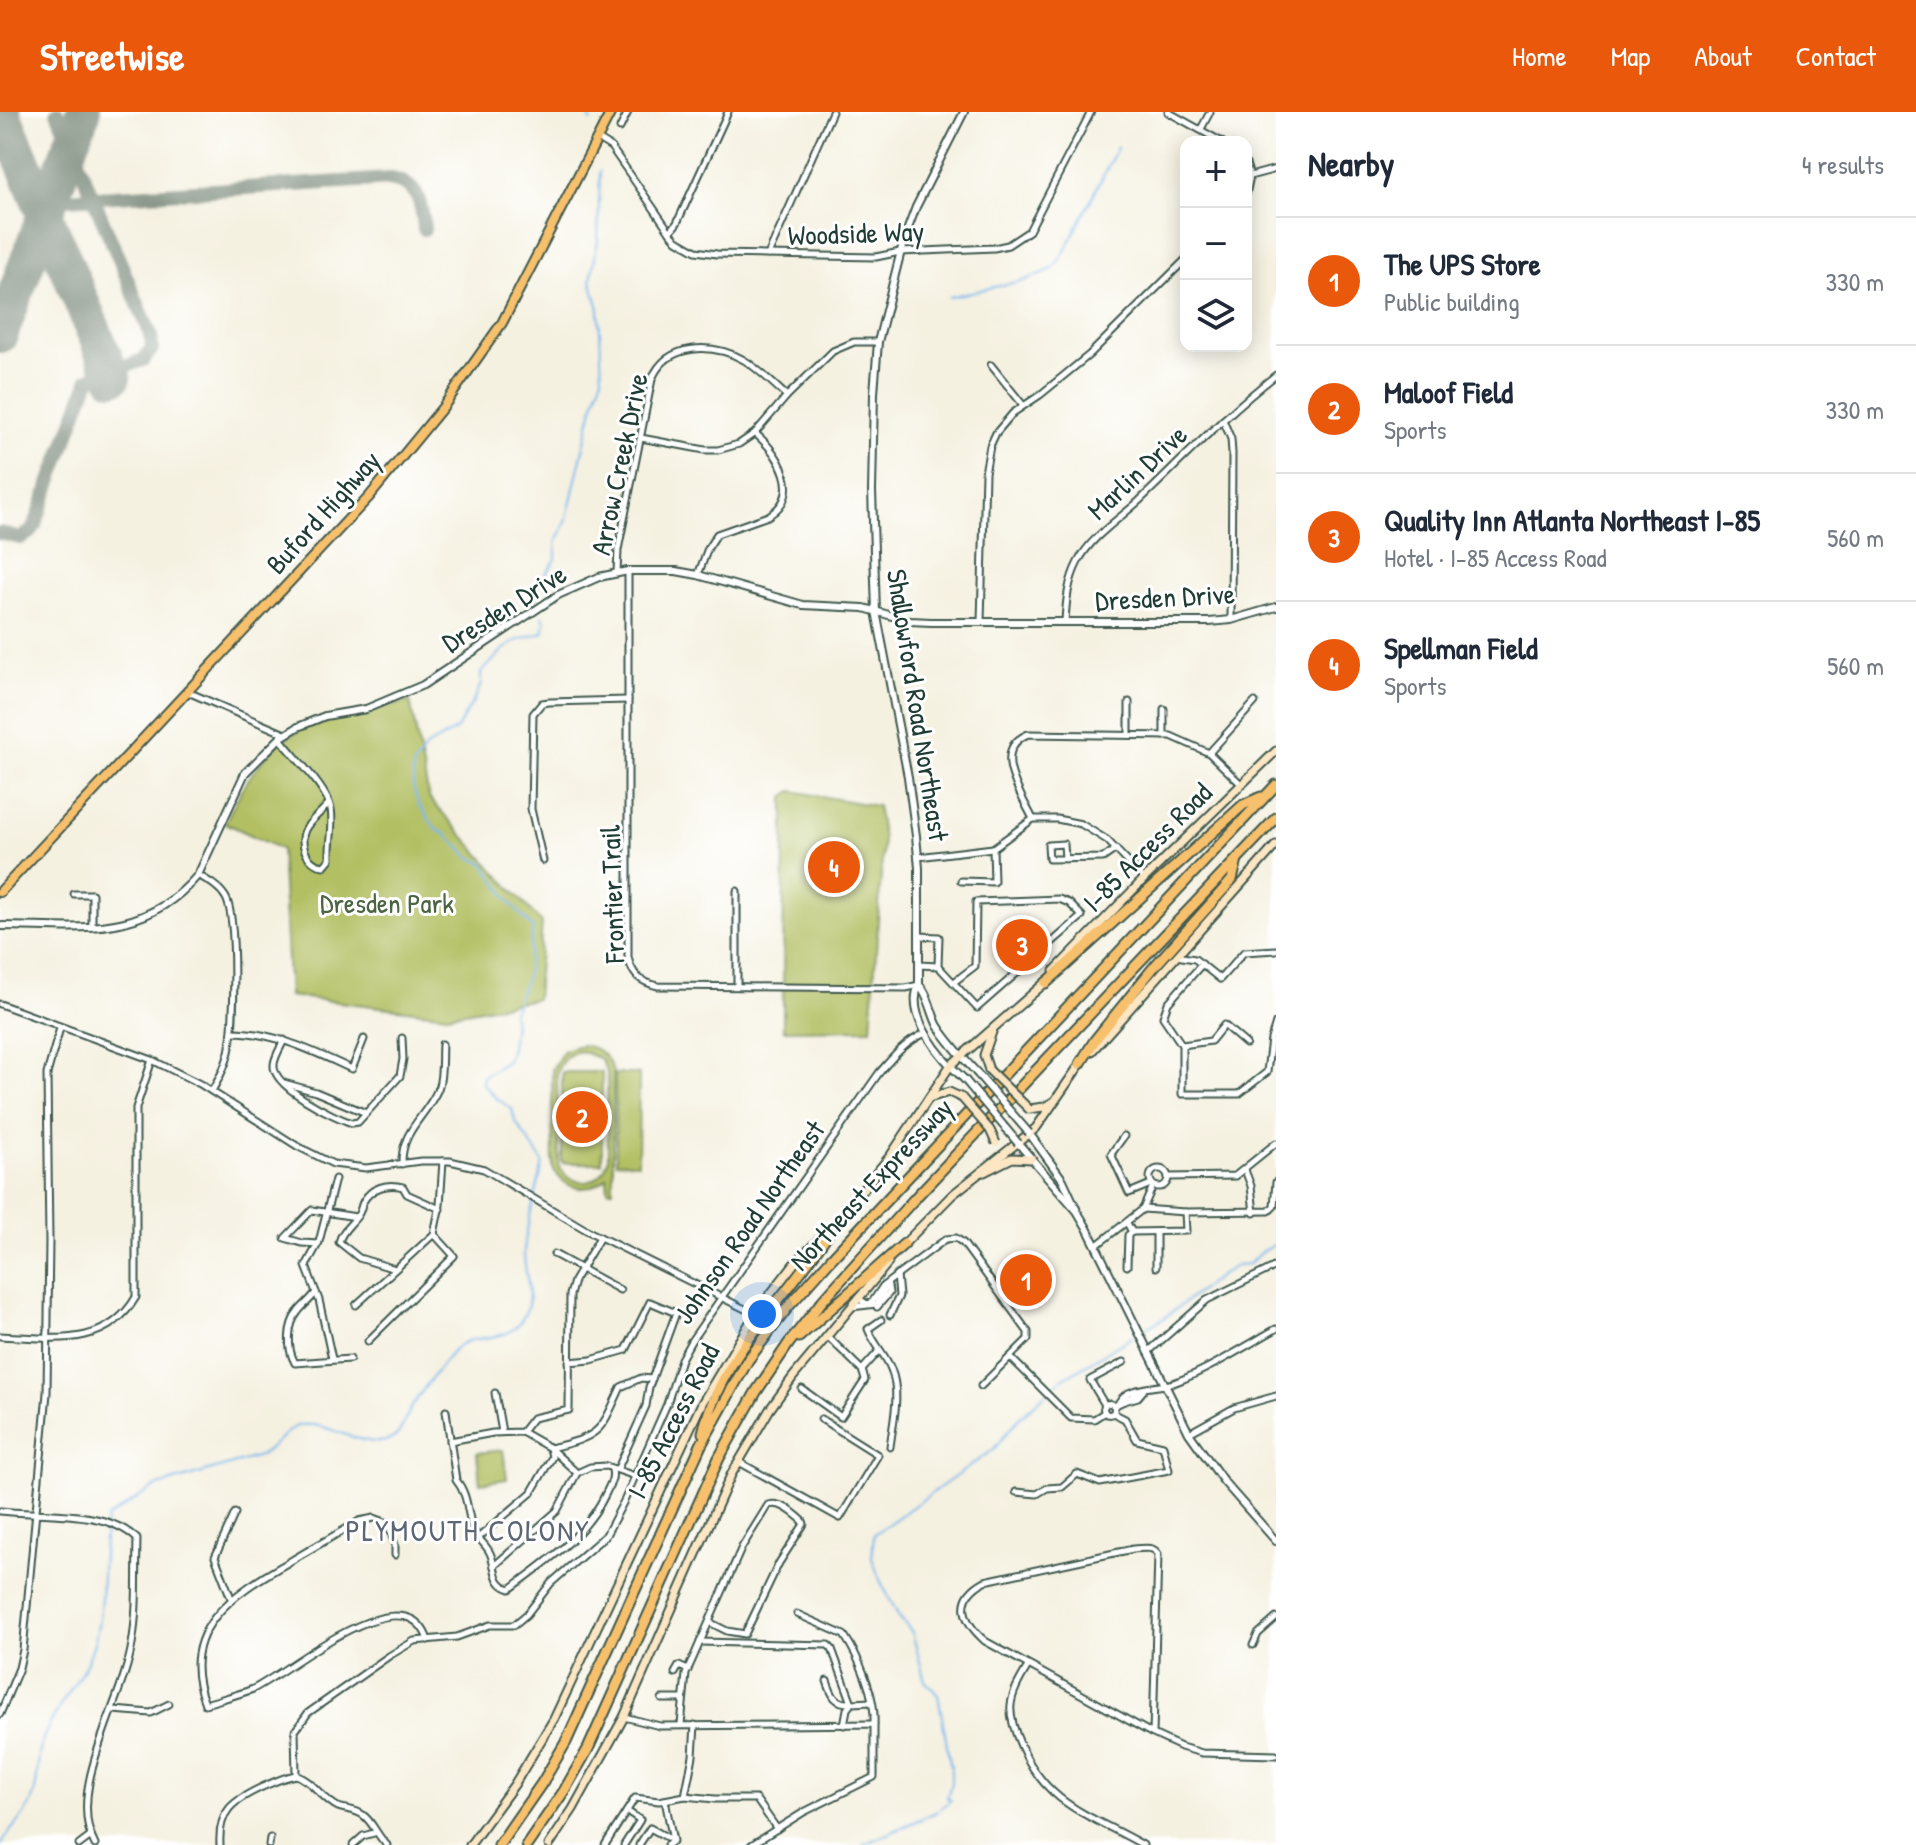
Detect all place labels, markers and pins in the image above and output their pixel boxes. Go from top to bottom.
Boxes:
pin: 4 [808,837,860,897]
pin: 3 [996,915,1048,975]
pin: 2 [556,1087,608,1147]
pin: 1 [1000,1250,1052,1310]

